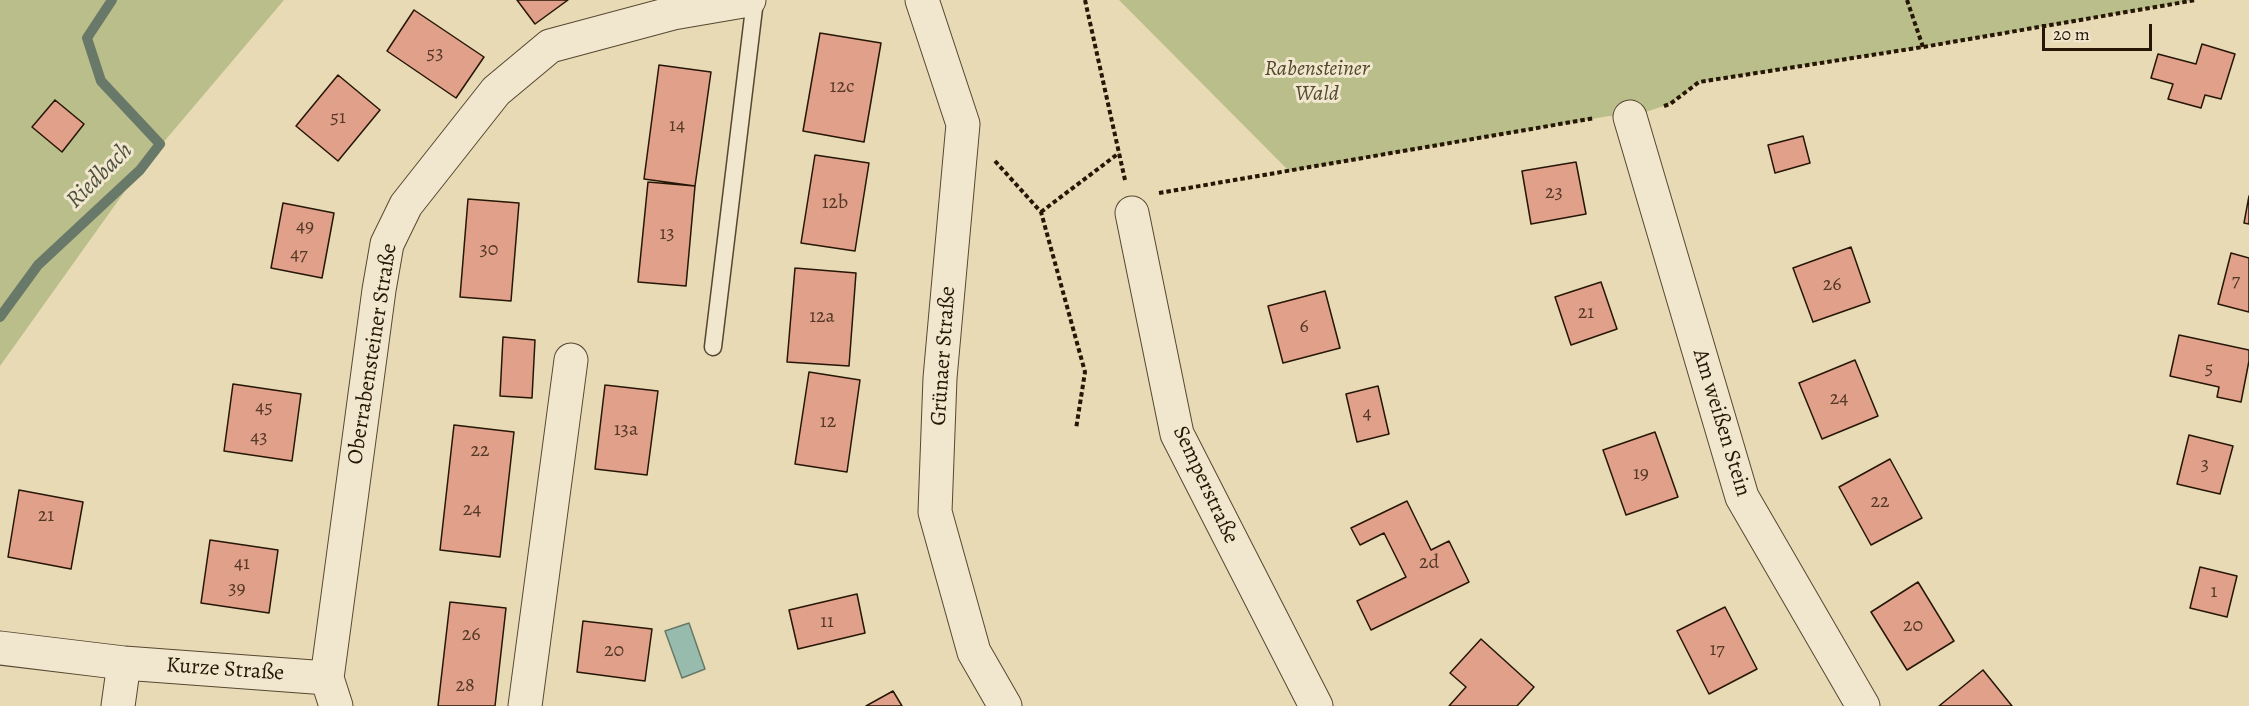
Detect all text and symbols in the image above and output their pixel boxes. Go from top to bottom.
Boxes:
scale bar [2045,12,2154,50]
text: 20 m [2053,22,2090,46]
house number: 53 [427,42,443,66]
park label: Rabensteiner Wald [1265,57,1369,108]
house number: 12c [830,75,854,99]
house number: 51 [330,106,346,130]
house number: 14 [669,114,685,138]
water label: Riedbach [61,137,139,215]
house number: 23 [1545,181,1563,205]
house number: 12b [822,191,848,215]
house number: 49 [296,215,314,239]
house number: 13 [659,222,675,246]
house number: 30 [480,238,498,262]
street label: Oberrabensteiner Straße [342,242,404,466]
house number: 47 [290,243,308,267]
house number: 7 [2232,269,2240,293]
house number: 26 [1823,273,1841,297]
street label: Grünaer Straße [926,285,962,427]
house number: 21 [1578,301,1594,325]
house number: 12a [809,305,835,329]
house number: 6 [1299,315,1309,339]
street label: Am weißen Stein [1686,346,1756,500]
house number: 5 [2205,357,2213,381]
house number: 24 [1830,387,1848,411]
house number: 45 [255,396,273,420]
house number: 4 [1362,402,1372,426]
house number: 12 [820,410,836,434]
house number: 13a [614,418,638,442]
street label: Semperstraße [1166,422,1244,548]
house number: 43 [250,426,268,450]
house number: 22 [471,439,489,463]
house number: 3 [2201,453,2209,477]
house number: 19 [1633,462,1649,486]
house number: 22 [1871,490,1889,514]
house number: 24 [463,498,481,522]
house number: 21 [38,504,54,528]
house number: 2d [1419,551,1439,575]
house number: 41 [234,552,250,576]
house number: 39 [228,577,246,601]
house number: 1 [2211,580,2217,604]
house number: 11 [820,610,834,634]
house number: 20 [1903,614,1923,638]
house number: 26 [462,623,480,647]
house number: 17 [1709,638,1725,662]
house number: 20 [604,639,624,663]
street label: Kurze Straße [165,653,285,687]
house number: 28 [455,674,475,698]

